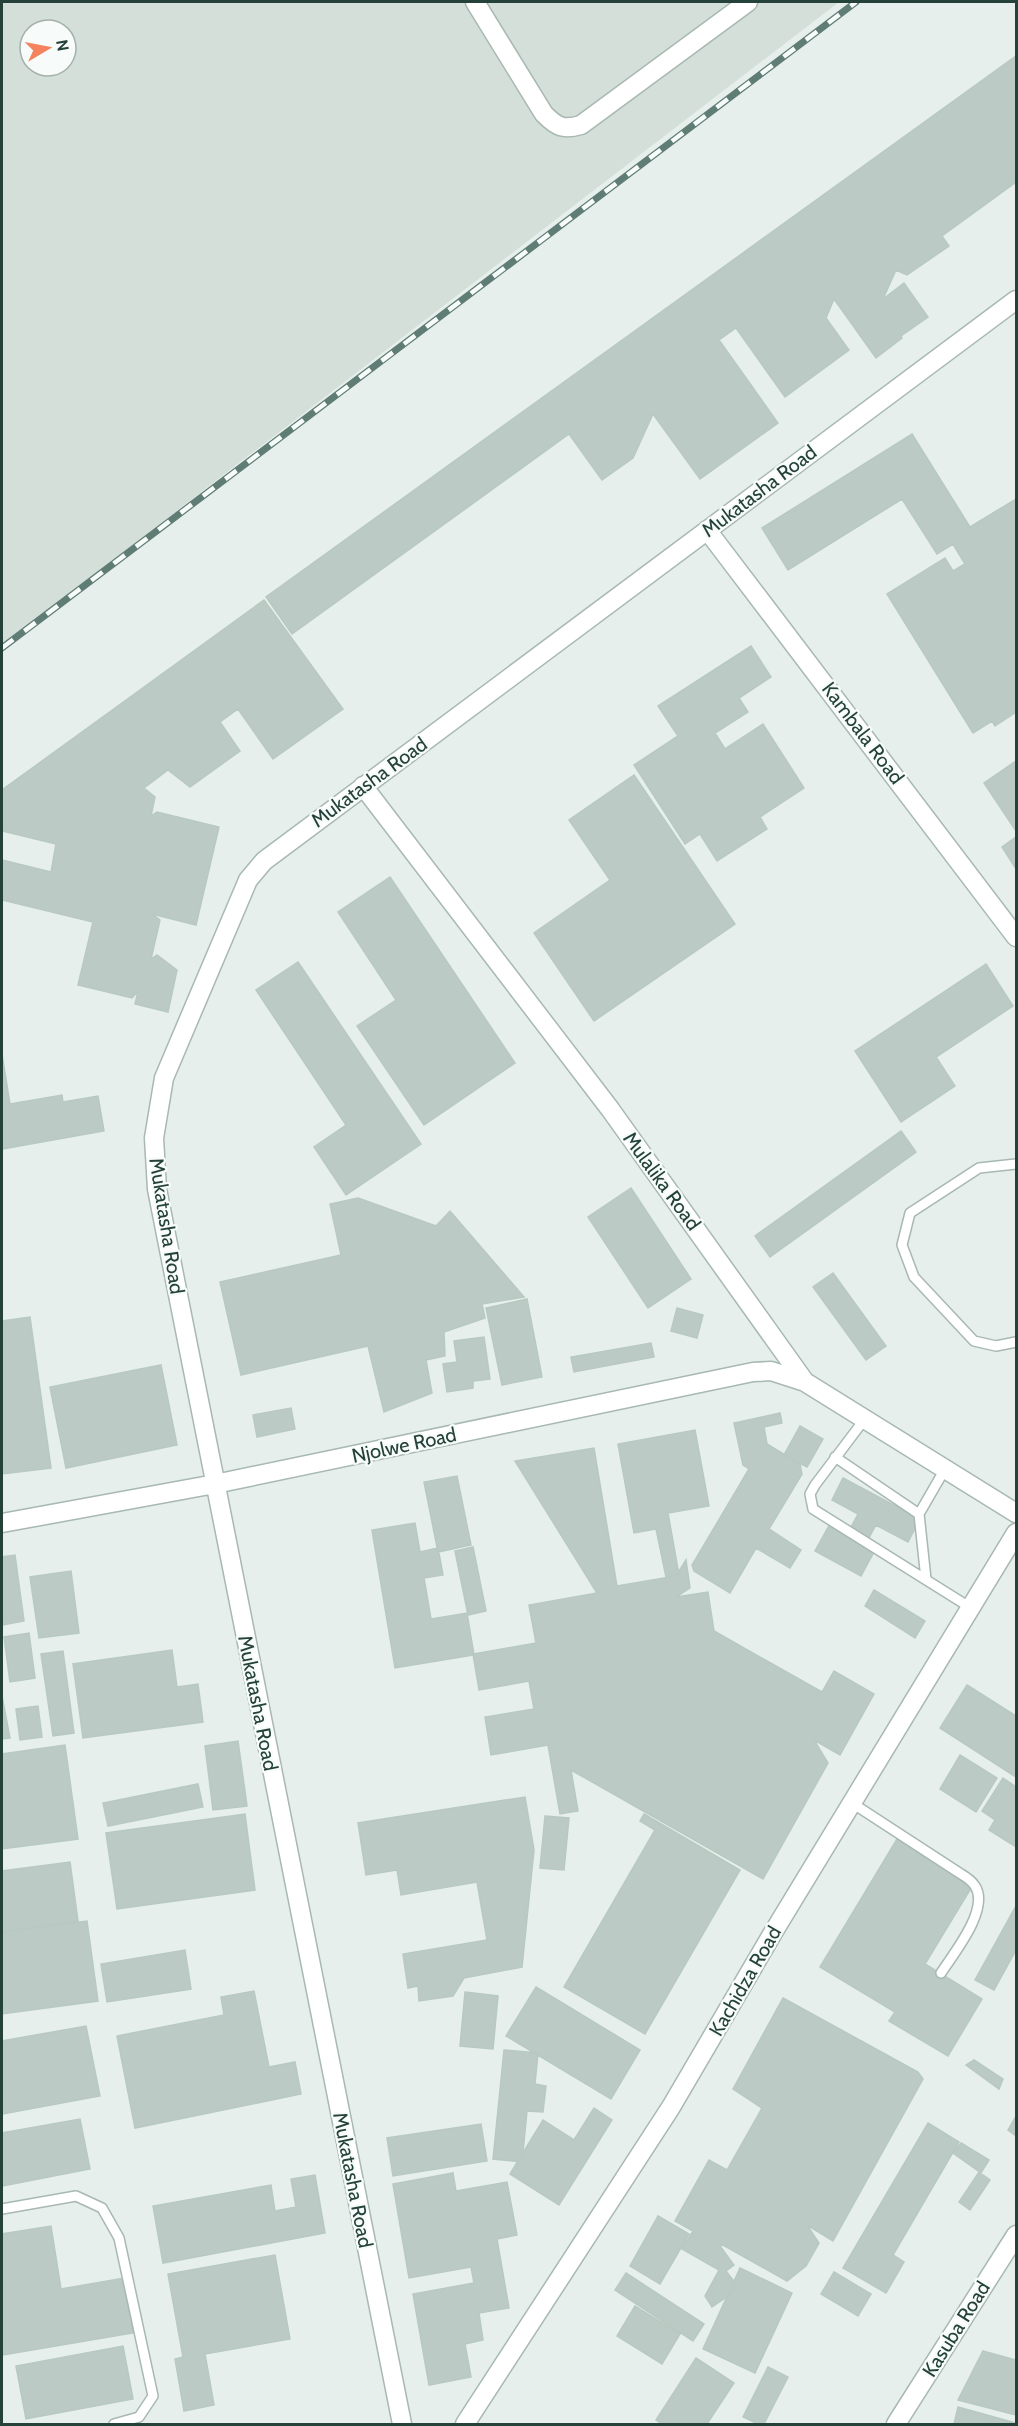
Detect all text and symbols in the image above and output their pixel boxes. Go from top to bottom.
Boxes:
north arrow [18,18,78,78]
text: N [52,38,73,53]
street label: Mukatasha Road [697,440,821,542]
street label: Kambala Road [817,677,909,789]
street label: Mukatasha Road [306,732,432,832]
street label: Mulalika Road [618,1127,706,1235]
street label: Mukatasha Road [144,1156,190,1296]
street label: Njolwe Road [350,1422,458,1468]
street label: Mukatasha Road [233,1633,283,1773]
street label: Kachidza Road [704,1922,786,2040]
street label: Mukatasha Road [328,2110,378,2250]
street label: Kasuba Road [917,2277,995,2381]

